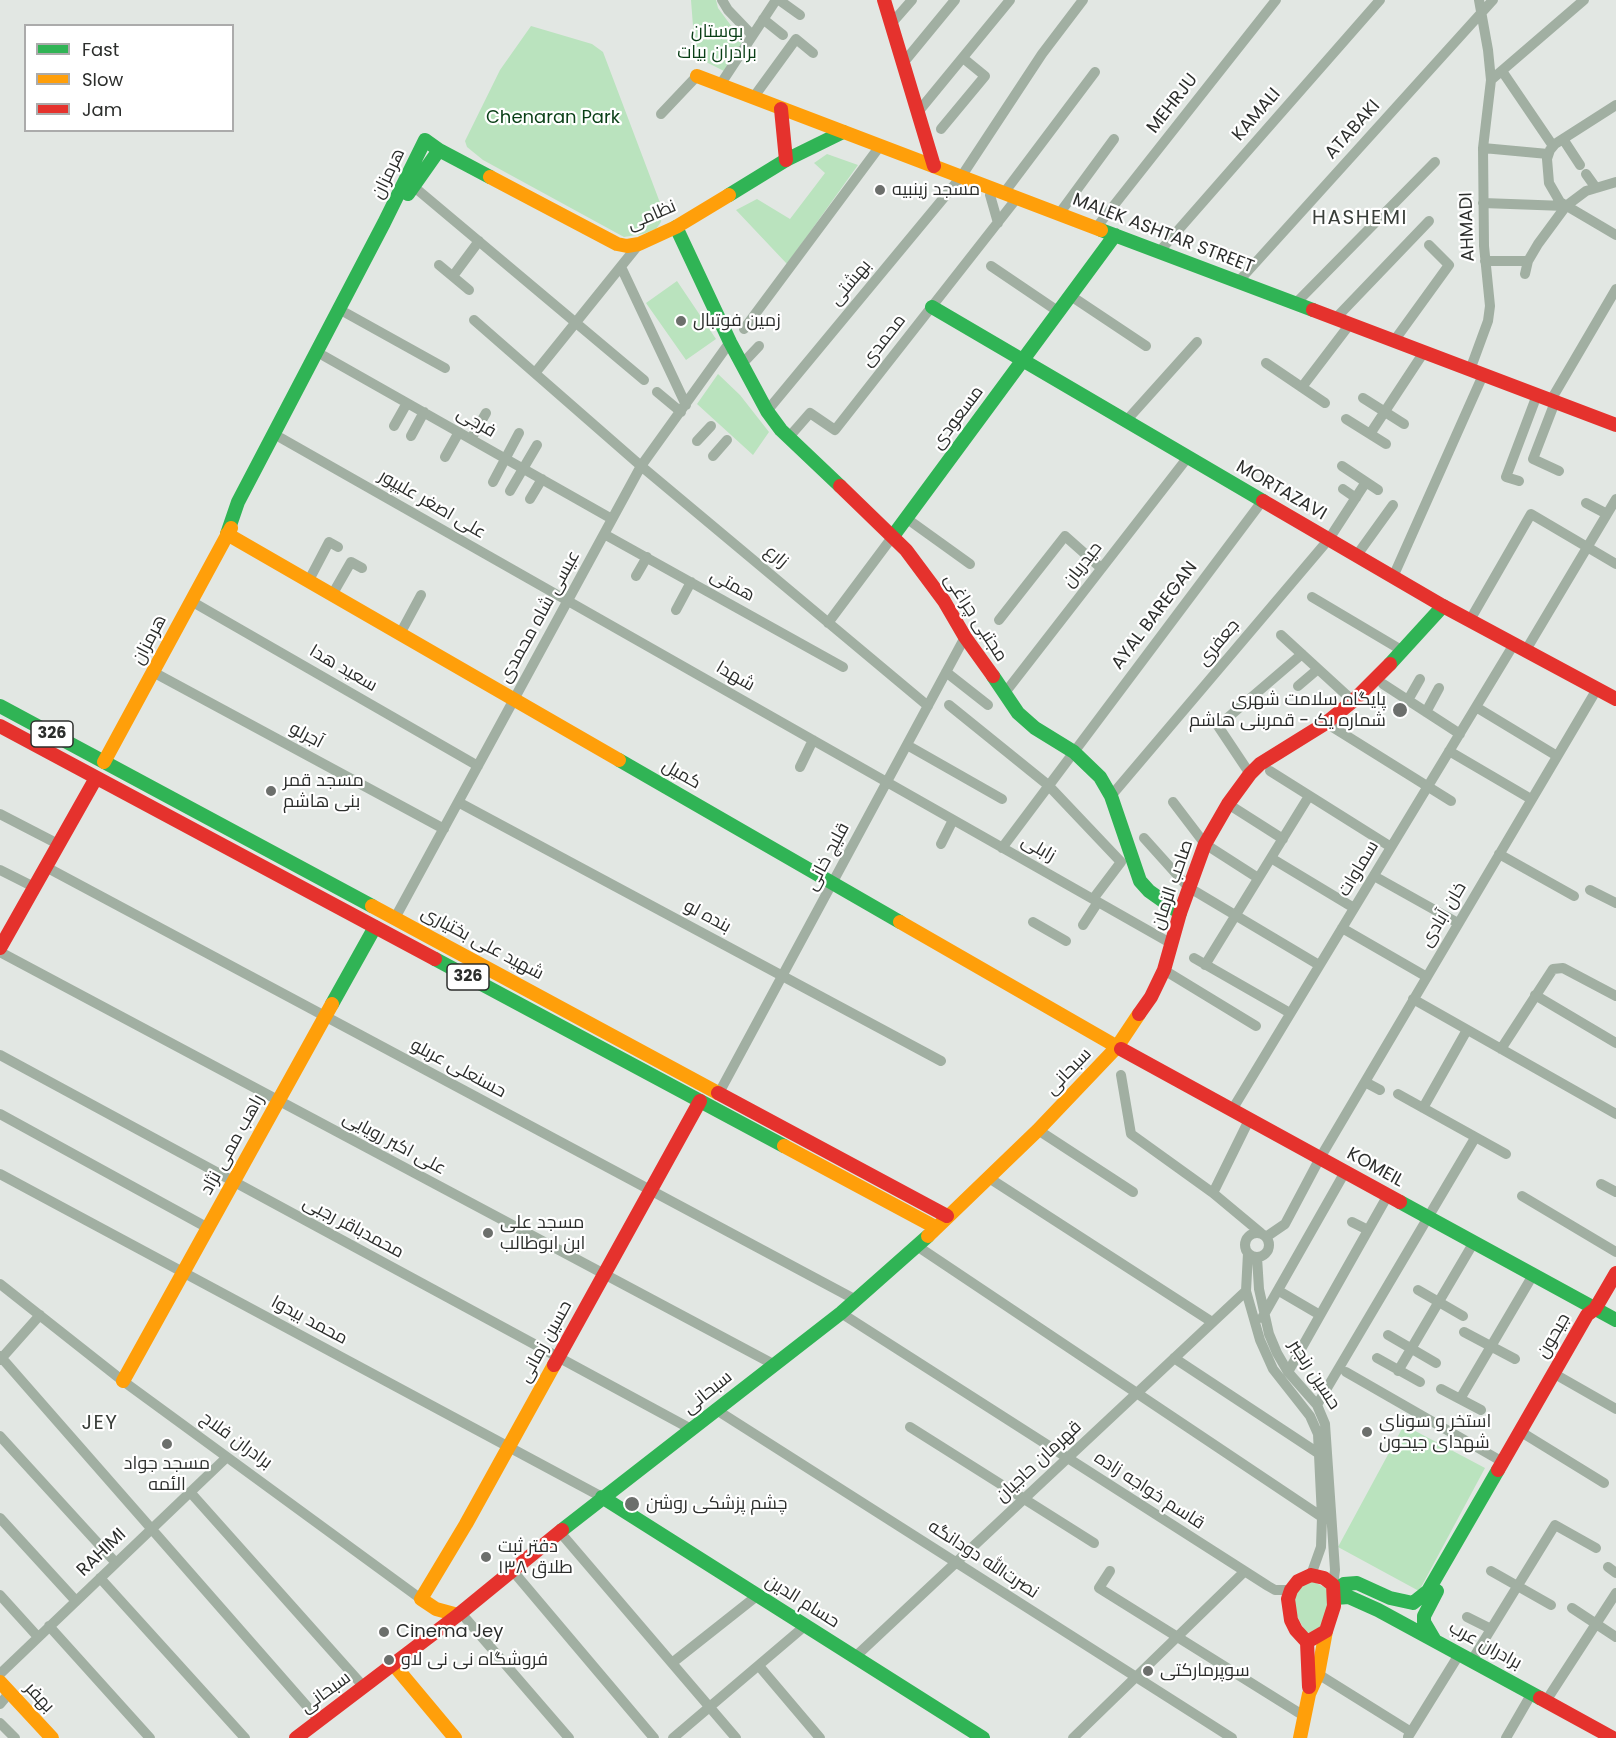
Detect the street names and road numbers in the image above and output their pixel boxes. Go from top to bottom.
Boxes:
street label: MEHRJU [1143,70,1203,138]
street label: KAMALI [1228,84,1286,146]
street label: ATABAKI [1321,96,1385,164]
street label: هرمزان [368,145,410,203]
street label: MALEK ASHTAR STREET [1069,189,1257,279]
street label: AHMADI [1456,192,1480,262]
street label: نظامی [624,196,680,236]
street label: بهشتی [826,256,876,310]
street label: محمدی [857,311,911,371]
street label: مسعودی [927,382,989,454]
street label: فرجی [452,403,500,443]
street label: MORTAZAVI [1232,456,1330,526]
street label: علی اصغر علیپور [375,466,489,544]
street label: حیدریان [1059,538,1107,592]
street label: زارع [760,541,792,573]
street label: عیسی شاه محمدی [495,547,585,687]
street label: AYAL BAREGAN [1107,558,1203,674]
street label: همتی [706,565,758,607]
street label: مجتبی چراغی [939,570,1011,666]
street label: هرمزان [128,611,172,669]
street label: جعفری [1193,615,1245,671]
street label: سعید هدا [305,641,381,697]
street label: شهدا [712,657,758,697]
street label: آجرلو [285,718,327,754]
road number: 326 [31,721,73,747]
street label: کمیل [658,755,704,795]
street label: قلیچ خانی [801,819,855,895]
street label: زابلی [1017,831,1059,867]
street label: صاحب الزمان [1148,837,1198,933]
street label: سماوات [1334,837,1384,901]
street label: خان آبادی [1416,879,1472,951]
street label: بنده لو [680,896,734,938]
street label: شهید علی بختیاری [417,903,547,985]
road number: 326 [447,964,489,990]
street label: حسنعلی عربلو [406,1035,510,1103]
street label: سبحانی [1041,1044,1097,1100]
street label: راهب ممی نژاد [197,1091,269,1199]
street label: علی اکبر رویایی [339,1108,449,1180]
street label: KOMEIL [1343,1144,1407,1192]
street label: محمدباقر رجبی [299,1192,407,1264]
street label: محمد بیدوا [267,1292,351,1350]
street label: حسین زمانی [515,1297,577,1387]
street label: جیحون [1533,1310,1575,1362]
street label: حسین رنجبر [1283,1336,1345,1414]
street label: سبحانی [679,1367,737,1419]
street label: برادران فلاح [196,1408,276,1474]
street label: قهرمان حاجیان [992,1417,1086,1507]
street label: قاسم خواجه زاده [1090,1447,1208,1535]
street label: نصرت‌الله دودانگه [924,1516,1042,1604]
street label: RAHIMI [73,1524,131,1582]
street label: حسام الدین [761,1571,843,1633]
street label: برادران عرب [1445,1617,1525,1675]
street label: سبحانی [297,1667,355,1719]
street label: بهفر [20,1678,58,1718]

